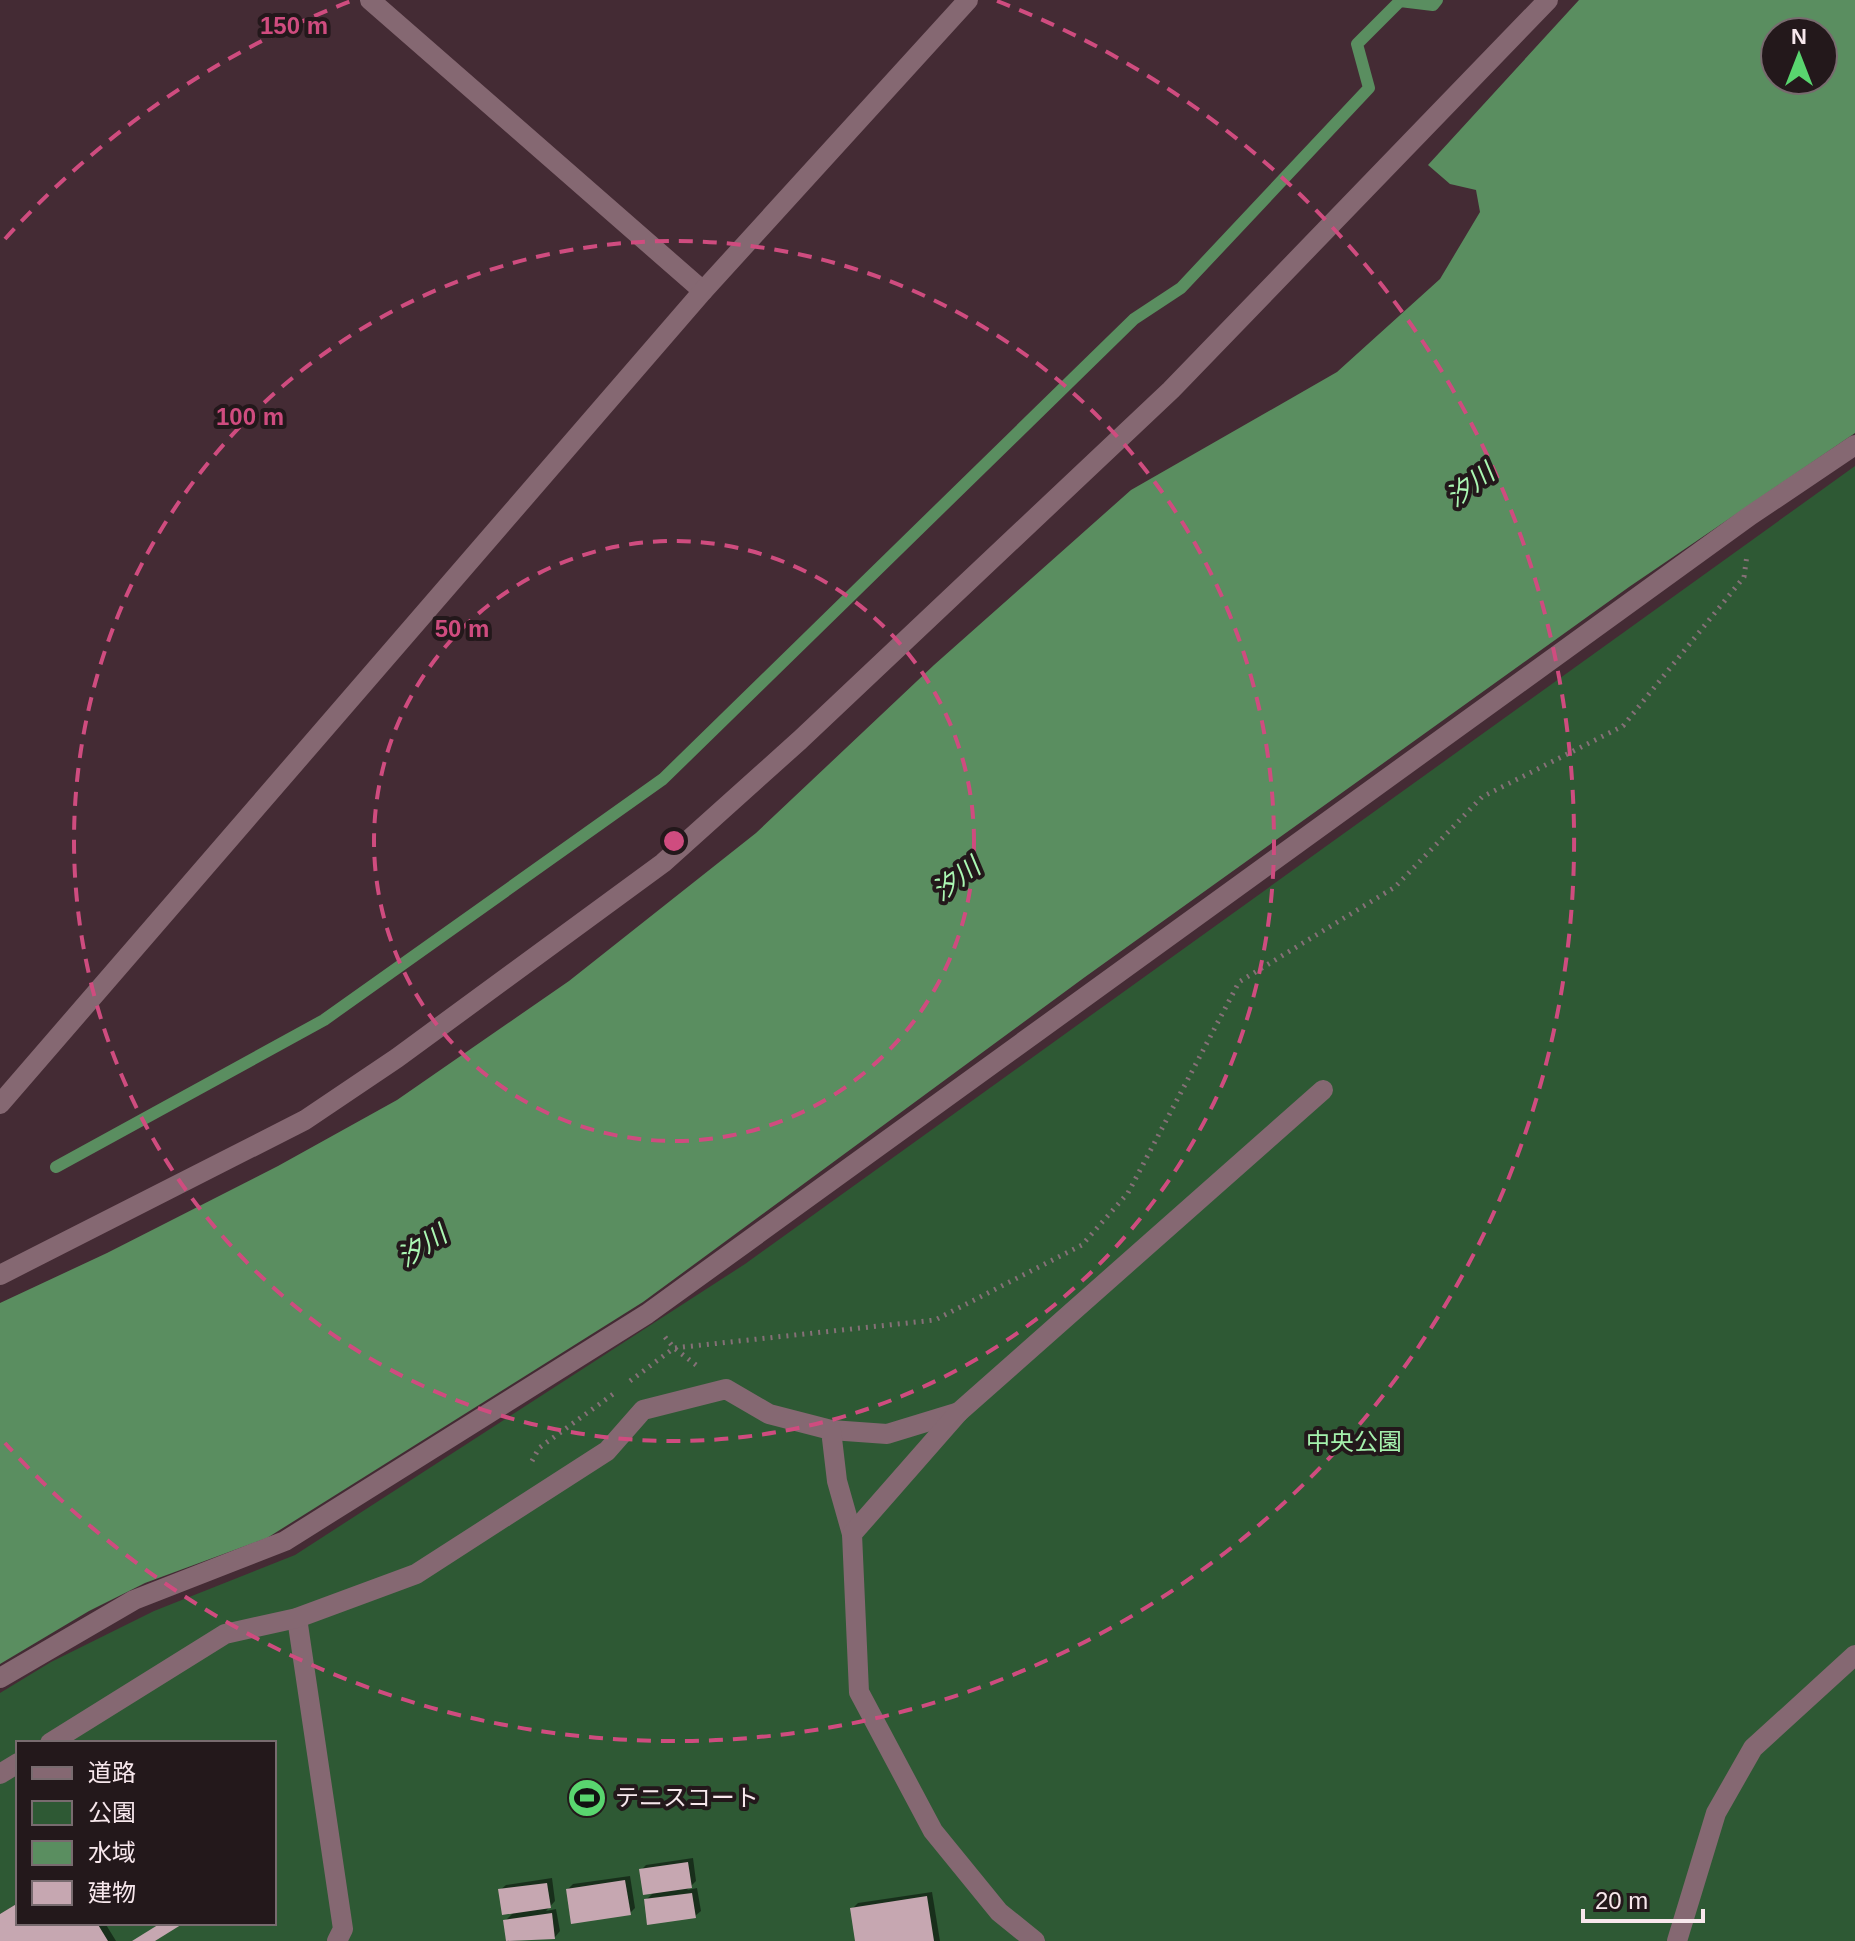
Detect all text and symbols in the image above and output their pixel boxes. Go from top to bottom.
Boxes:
text: 150 m [260,12,328,39]
north arrow [1759,16,1839,96]
text: N [1791,24,1807,49]
text: 100 m [216,403,284,430]
water label: 汐川 [1440,456,1502,513]
text: 50 m [435,615,489,642]
centre of rings [660,827,688,855]
water label: 汐川 [926,850,988,907]
water label: 汐川 [392,1218,454,1273]
park label: 中央公園 [1306,1428,1402,1455]
legend [16,1741,276,1925]
text: 道路 [88,1759,136,1786]
sports icon: テニスコート [566,1777,608,1819]
place label: テニスコート [615,1784,759,1811]
text: 公園 [88,1799,136,1826]
text: 水域 [88,1839,136,1866]
scale bar [1583,1873,1703,1923]
text: 建物 [88,1879,136,1906]
text: 20 m [1595,1887,1648,1914]

